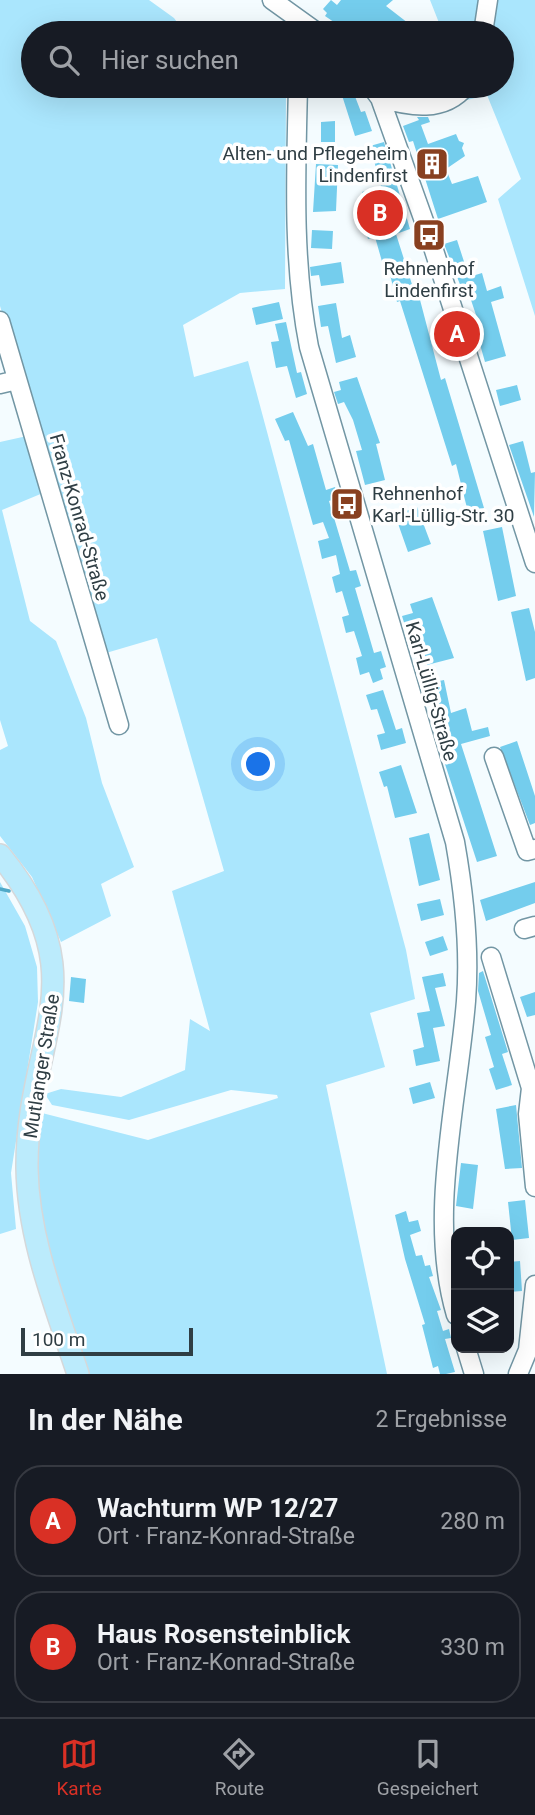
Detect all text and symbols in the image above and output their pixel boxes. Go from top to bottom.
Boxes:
search box [21,21,514,98]
icon: search [45,41,83,79]
text: Hier suchen [101,45,239,75]
place label: Alten- und Pflegeheim Lindenfirst [222,142,408,187]
building icon: Alten- und Pflegeheim Lindenfirst [413,145,451,183]
pin: B [357,187,403,239]
bus stop icon: Rehnenhof Lindenfirst [410,216,448,254]
place label: Rehnenhof Lindenfirst [383,257,475,302]
pin: A [434,308,480,360]
street label: Franz-Konrad-Straße [45,431,114,603]
place label: Rehnenhof Karl-Lüllig-Str. 30 [372,482,515,527]
bus stop icon: Rehnenhof Karl-Lüllig-Str. 30 [328,485,366,523]
street label: Karl-Lüllig-Straße [401,619,462,763]
your location [241,747,275,781]
street label: Mutlanger Straße [19,992,64,1140]
map controls [451,1227,514,1353]
button: locate [451,1227,514,1290]
button: layers [451,1290,514,1353]
scale bar [21,1325,192,1357]
text: 100 m [32,1328,85,1351]
text: In der Nähe [28,1402,183,1437]
text: 2 Ergebnisse [375,1406,507,1433]
text: Wachturm WP 12/27 [97,1493,339,1523]
text: A [45,1508,61,1535]
text: 280 m [440,1508,505,1535]
text: Ort · Franz-Konrad-Straße [97,1523,355,1550]
text: Haus Rosensteinblick [97,1619,350,1649]
text: B [46,1634,60,1661]
text: 330 m [440,1634,505,1661]
text: Ort · Franz-Konrad-Straße [97,1649,355,1676]
tab: Karte [56,1735,102,1800]
tab: Route [215,1735,264,1800]
tab: Gespeichert [377,1735,479,1800]

